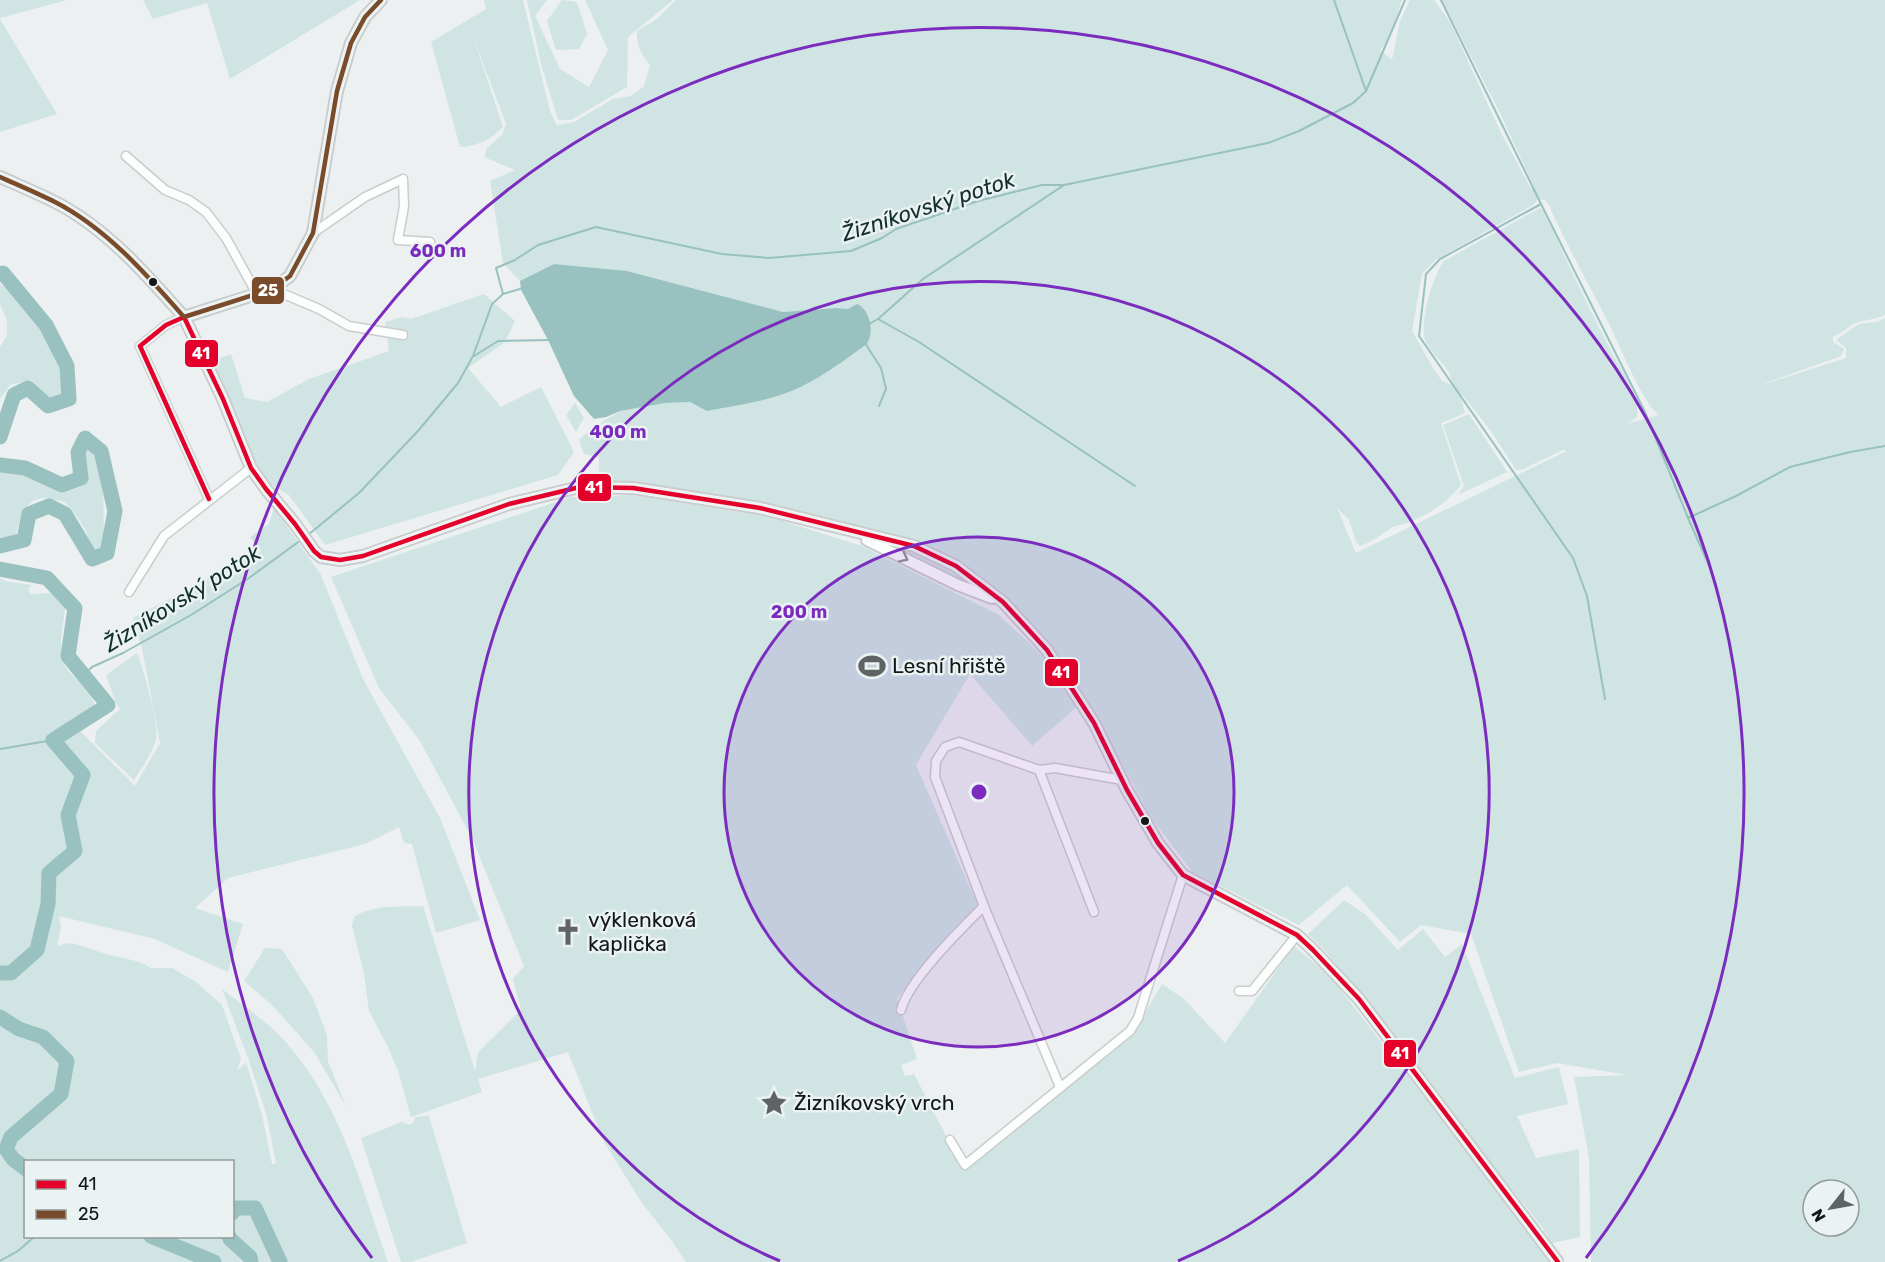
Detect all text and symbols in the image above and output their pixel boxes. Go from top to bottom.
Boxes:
water label: Žizníkovský potok [837,166,1019,248]
text: 600 m [410,240,466,262]
unlabelled marker [147,276,159,288]
line badge: 25 [251,276,285,305]
text: 25 [258,281,278,300]
line badge: 41 [184,339,219,368]
text: 41 [192,344,210,363]
text: 400 m [589,421,647,443]
line badge: 41 [577,473,612,502]
text: 41 [585,478,603,497]
water label: Žizníkovský potok [98,539,267,658]
one-way arrow [898,551,909,563]
text: 200 m [771,601,827,623]
sports icon: Lesní hřiště [857,651,887,681]
place label: Lesní hřiště [892,653,1006,678]
line badge: 41 [1044,658,1079,687]
text: 41 [1052,663,1070,682]
centre of rings [969,782,989,802]
unlabelled marker [1139,815,1151,827]
place label: výklenková kaplička [588,907,696,956]
church icon: výklenková kaplička [553,917,583,947]
line badge: 41 [1383,1039,1417,1068]
text: 41 [1391,1044,1409,1063]
place icon: Žizníkovský vrch [759,1088,789,1118]
place label: Žizníkovský vrch [794,1090,955,1115]
legend [24,1160,234,1238]
text: 41 [78,1173,97,1195]
north arrow [1801,1178,1861,1238]
text: 25 [78,1203,99,1225]
text: N [1807,1206,1830,1225]

